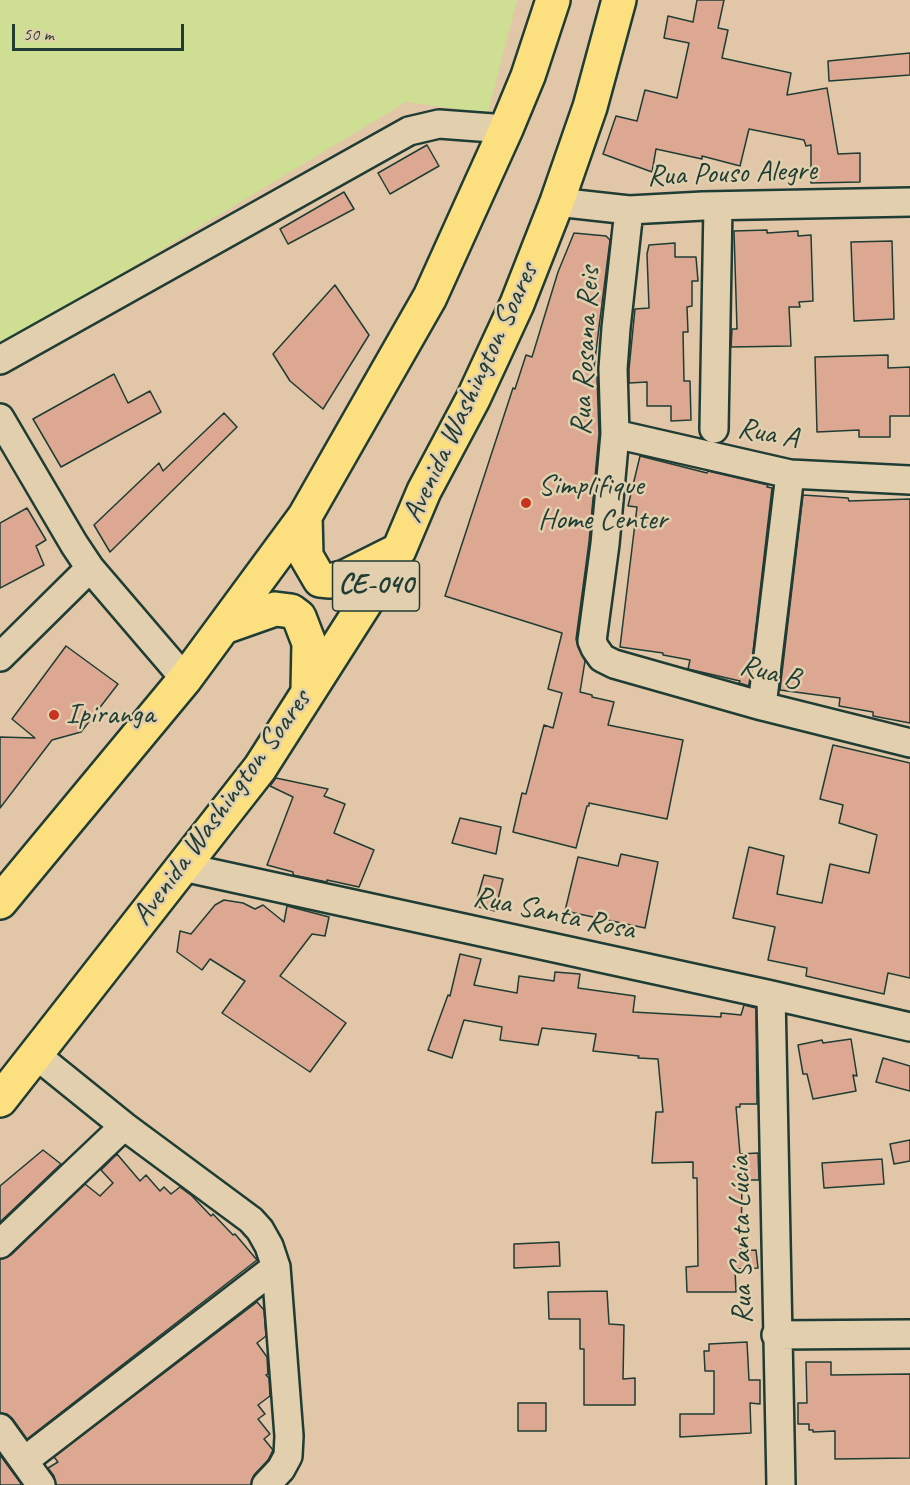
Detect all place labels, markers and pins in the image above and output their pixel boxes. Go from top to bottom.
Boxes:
place label: Simplifique Home Center [538,468,667,538]
marker: Simplifique Home Center [519,496,533,510]
place label: Ipiranga [66,697,155,733]
marker: Ipiranga [47,708,61,722]

